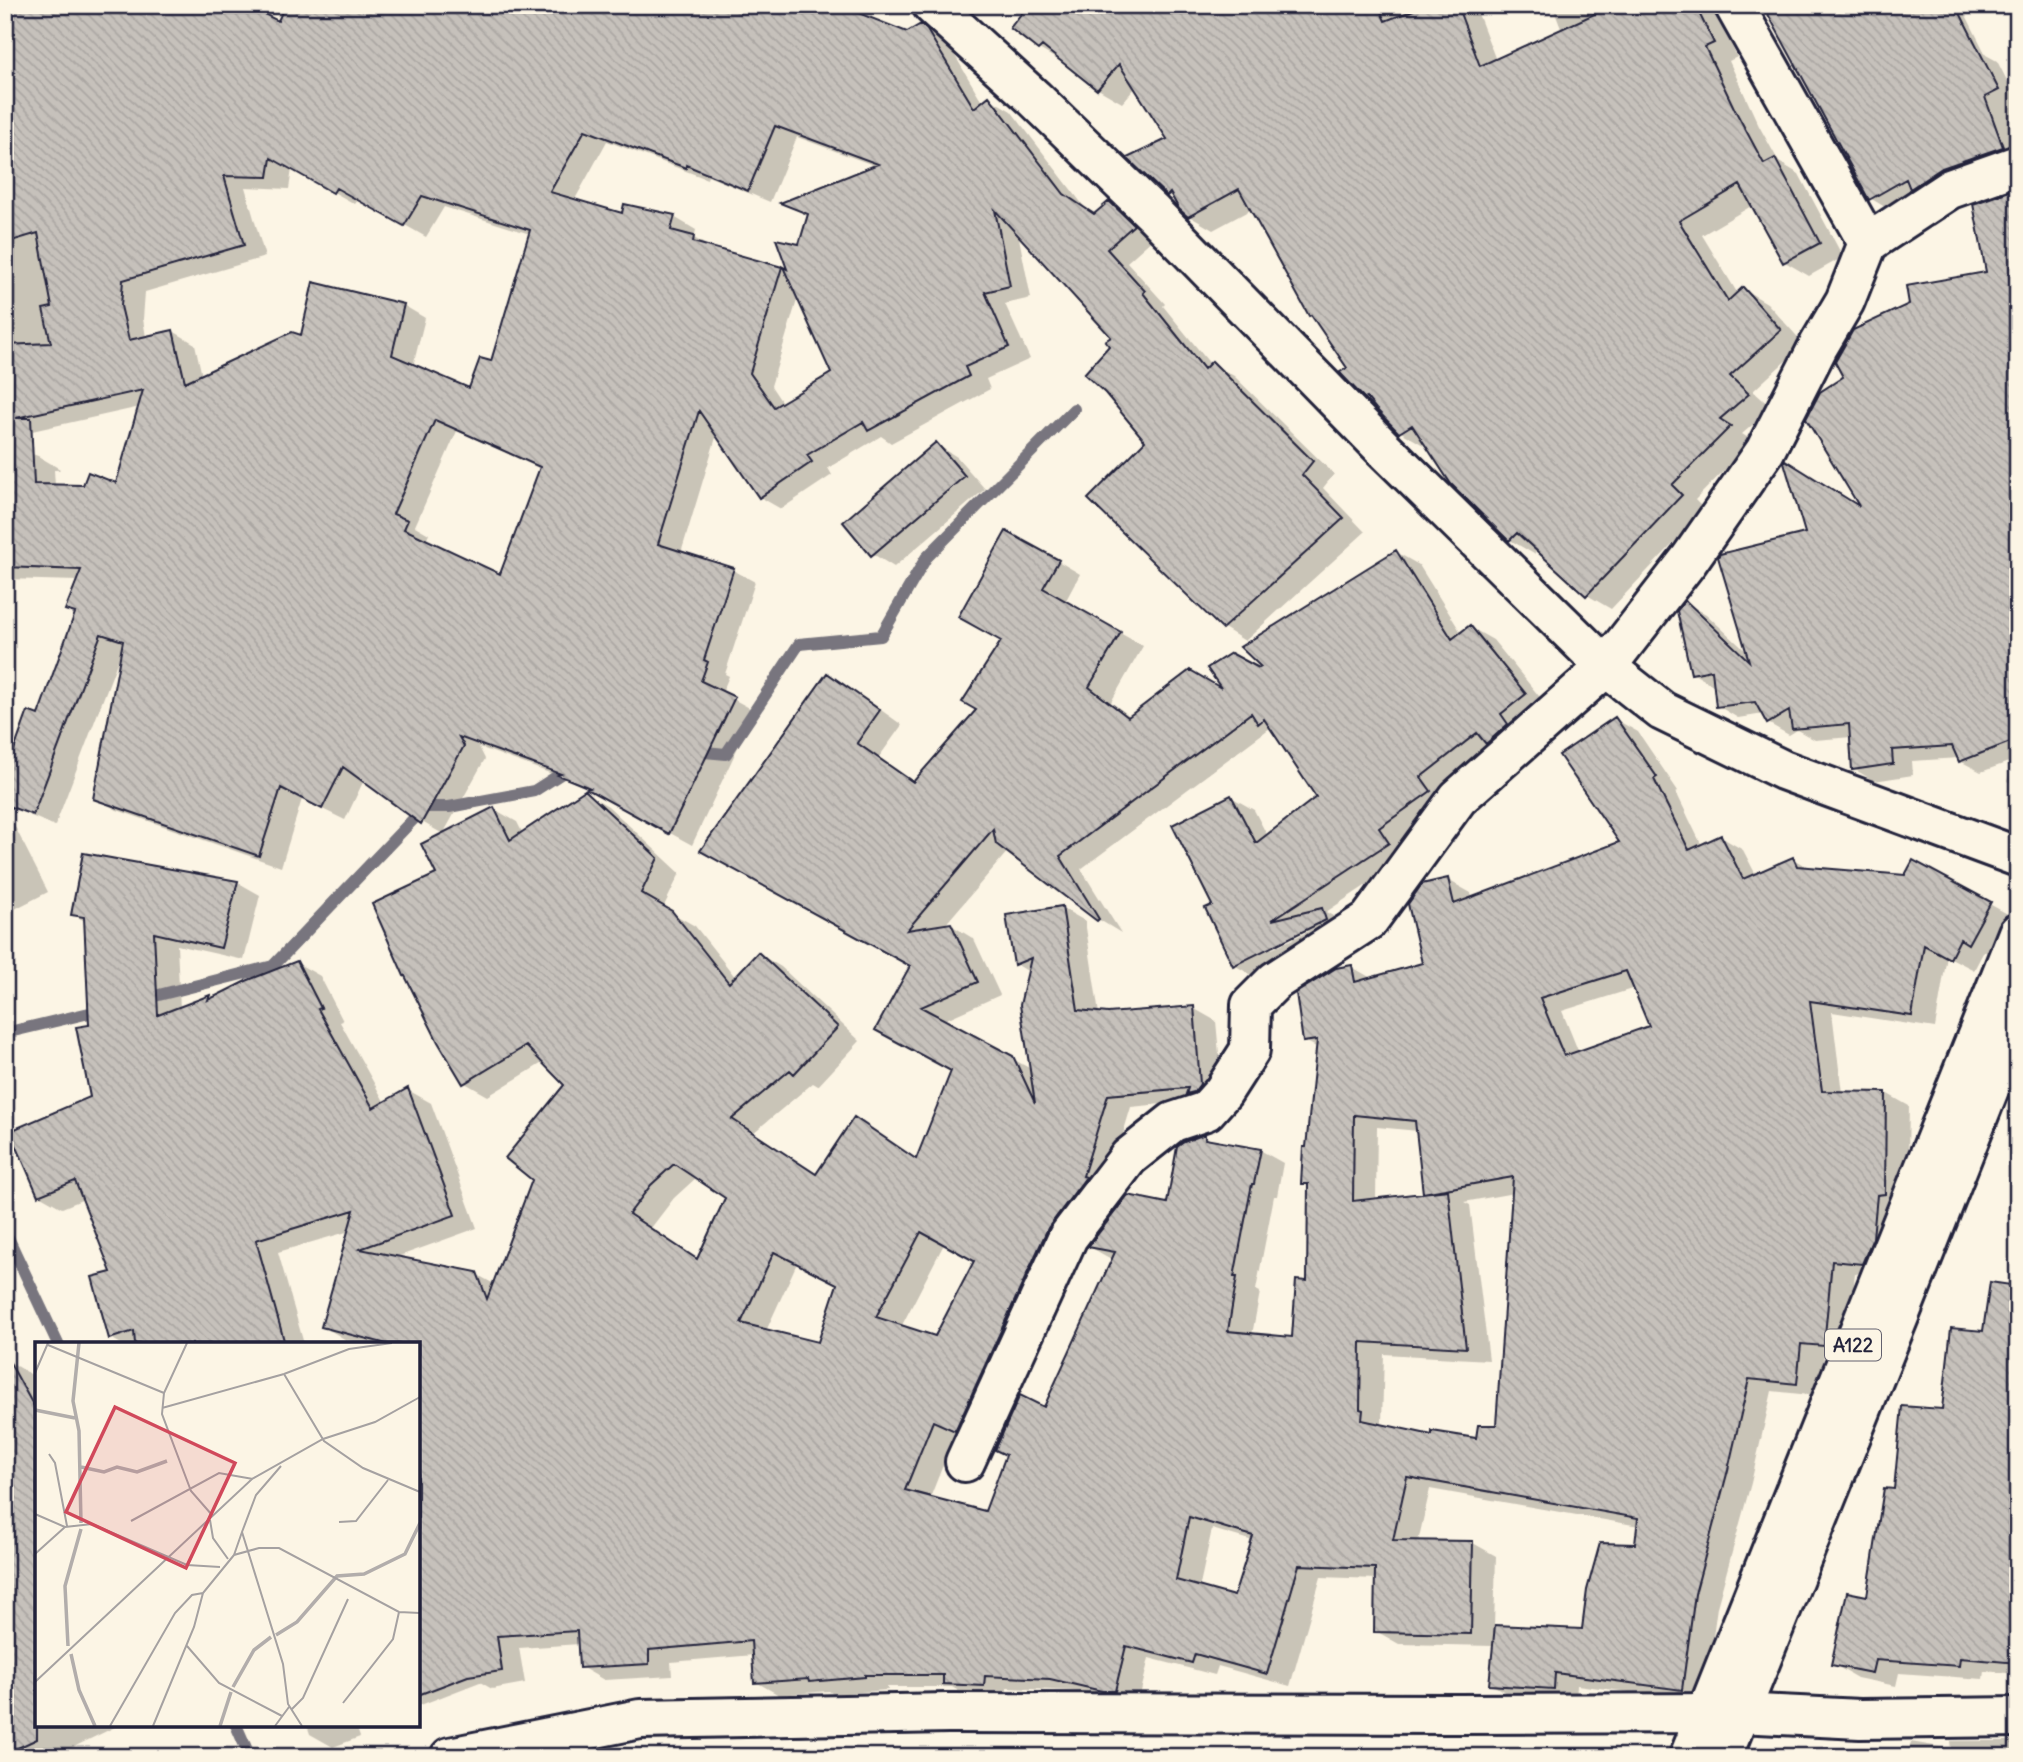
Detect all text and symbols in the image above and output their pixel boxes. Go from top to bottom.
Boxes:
road number: A122 [1825,1330,1881,1360]
inset map [35,1342,420,1727]

